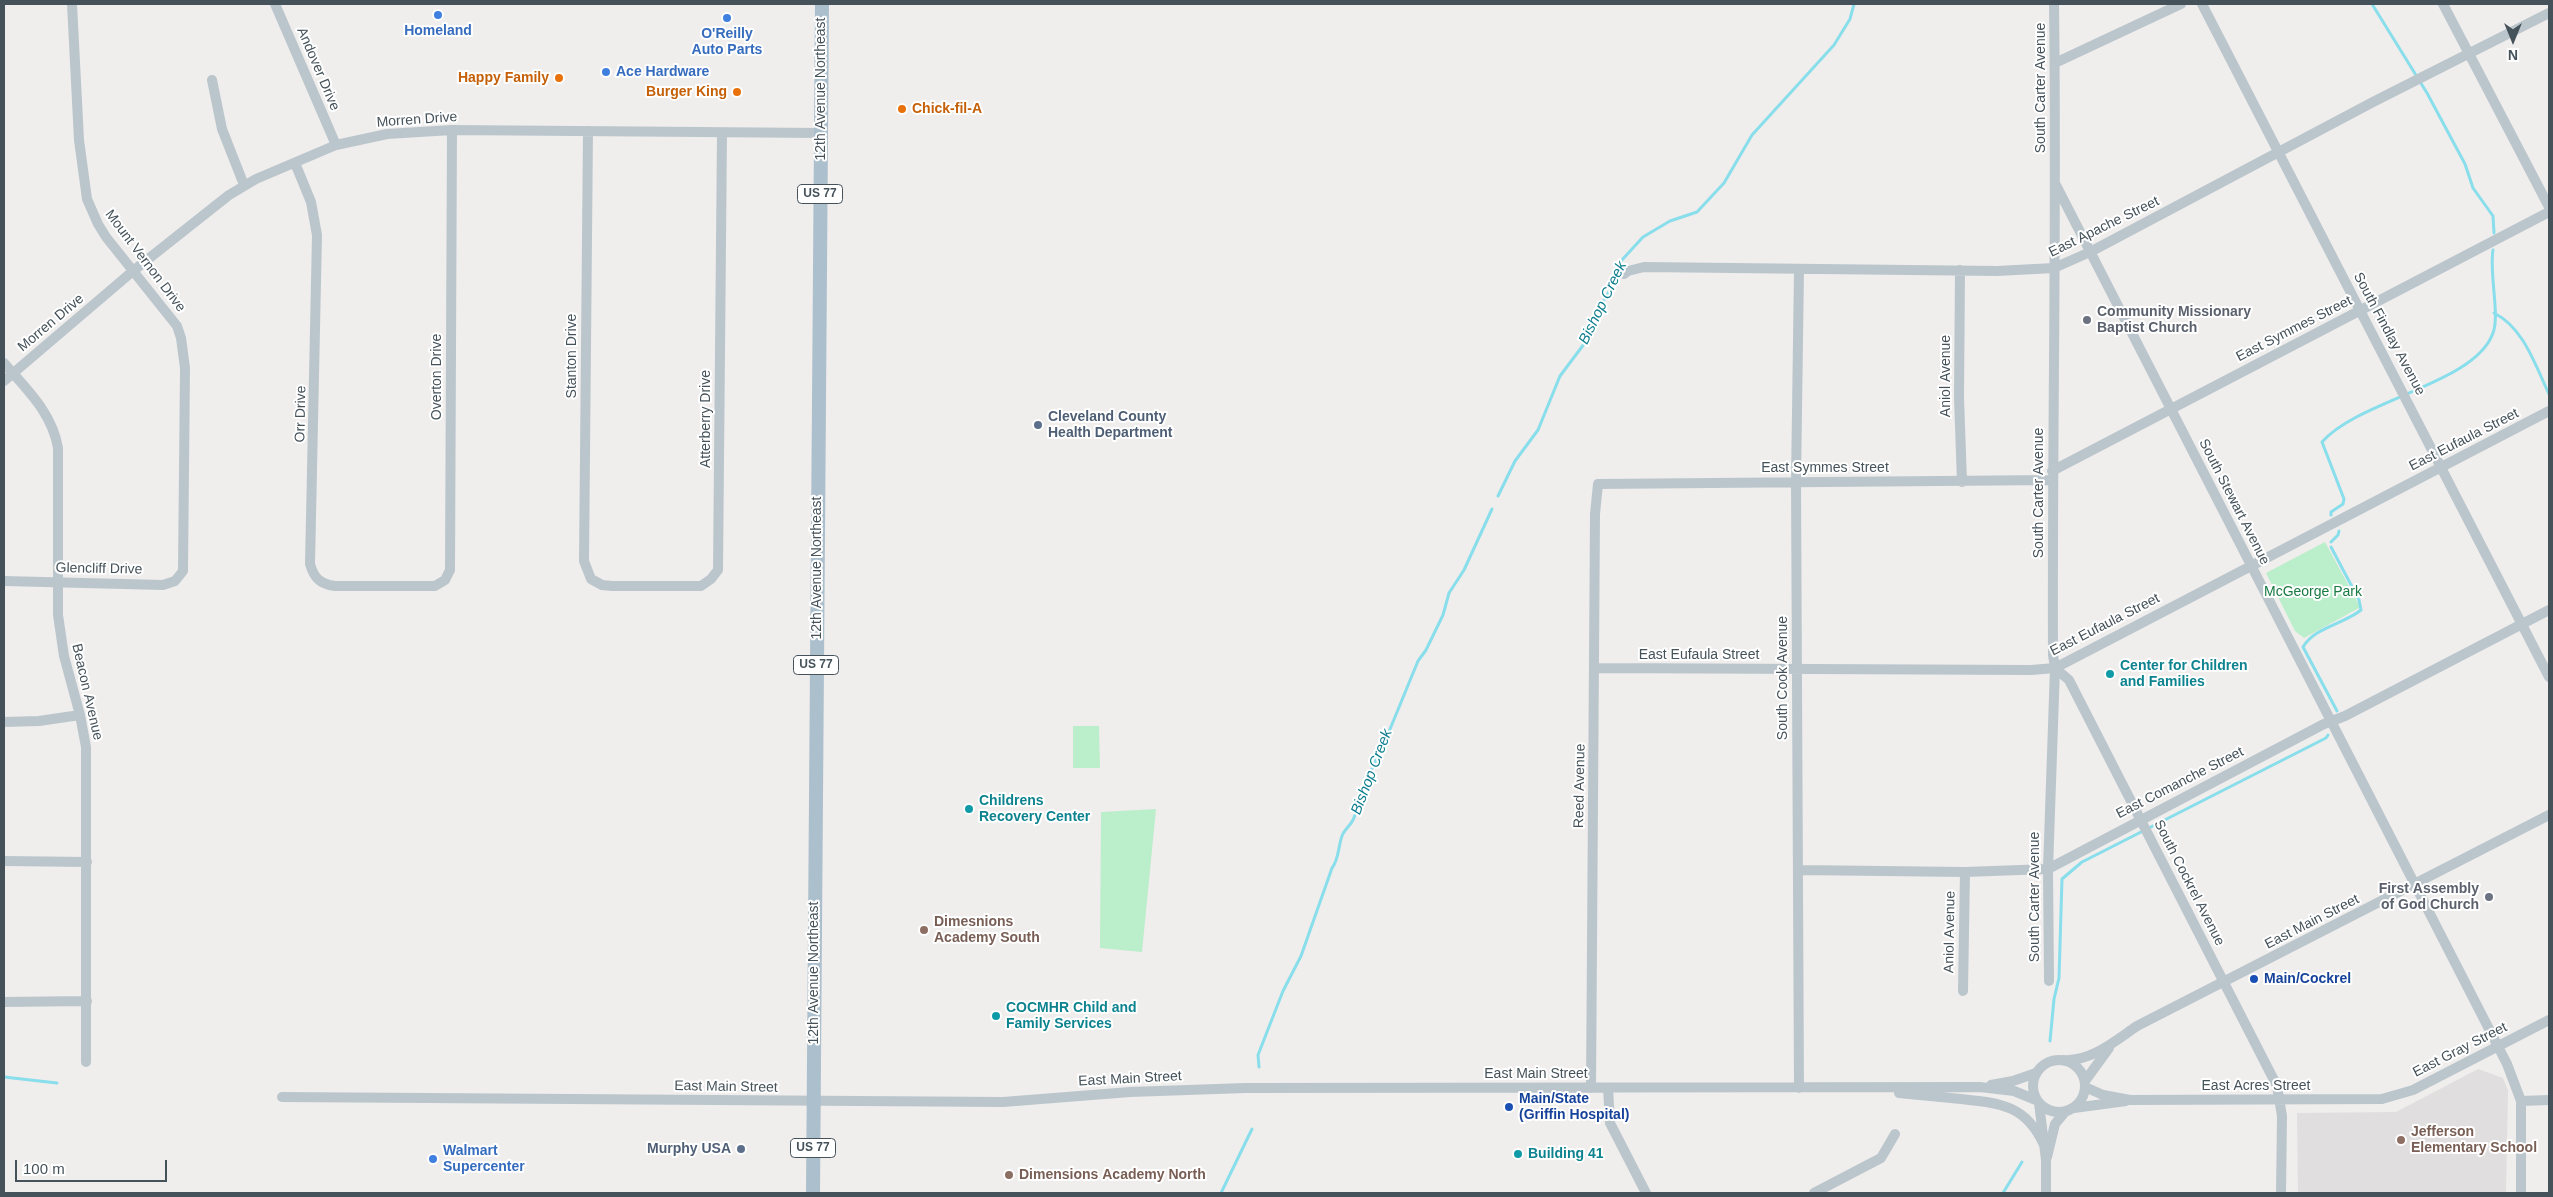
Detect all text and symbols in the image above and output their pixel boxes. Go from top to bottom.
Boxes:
marker: Homeland [432,9,444,21]
marker: O'Reilly Auto Parts [721,12,733,24]
north arrow [2488,15,2538,65]
street label: 12th Avenue Northeast [813,18,829,160]
place label: Homeland [404,23,472,39]
street label: South Carter Avenue [2033,23,2049,153]
street label: Andover Drive [293,25,343,113]
place label: O'Reilly Auto Parts [692,26,762,58]
text: N [2508,47,2518,63]
place label: Ace Hardware [616,64,709,80]
marker: Ace Hardware [600,66,612,78]
place label: Happy Family [458,70,549,86]
marker: Happy Family [553,72,565,84]
place label: Burger King [646,84,727,100]
marker: Burger King [731,86,743,98]
place label: Chick-fil-A [912,101,982,117]
marker: Chick-fil-A [896,103,908,115]
street label: Morren Drive [376,109,458,131]
road number: US 77 [798,184,842,203]
street label: East Apache Street [2046,193,2162,261]
street label: Mount Vernon Drive [101,207,189,315]
water label: Bishop Creek [1575,259,1631,347]
street label: South Findlay Avenue [2349,270,2429,398]
street label: Morren Drive [15,291,87,355]
street label: East Symmes Street [2233,293,2355,365]
place label: Community Missionary Baptist Church [2097,304,2251,336]
street label: Stanton Drive [564,314,580,398]
marker: Community Missionary Baptist Church [2081,314,2093,326]
street label: Overton Drive [429,334,445,420]
street label: Aniol Avenue [1938,335,1954,417]
street label: Atterberry Drive [698,370,714,468]
street label: Orr Drive [292,385,310,443]
street label: East Eufaula Street [2406,405,2522,475]
place label: Cleveland County Health Department [1048,409,1172,442]
marker: Cleveland County Health Department [1032,419,1044,431]
street label: South Carter Avenue [2031,428,2047,558]
street label: South Stewart Avenue [2195,436,2273,568]
street label: East Symmes Street [1761,460,1889,476]
street label: 12th Avenue Northeast [809,497,825,639]
street label: Glencliff Drive [55,560,143,578]
park label: McGeorge Park [2264,584,2362,600]
street label: East Eufaula Street [2047,590,2163,660]
street label: South Cook Avenue [1775,616,1791,740]
street label: Beacon Avenue [68,642,106,742]
street label: East Eufaula Street [1639,647,1759,663]
road number: US 77 [794,656,838,674]
place label: Center for Children and Families [2120,658,2248,690]
marker: Center for Children and Families [2104,668,2116,680]
water label: Bishop Creek [1347,727,1397,817]
street label: Reed Avenue [1571,744,1589,828]
street label: East Comanche Street [2113,744,2247,822]
place label: Childrens Recovery Center [979,793,1090,826]
marker: Childrens Recovery Center [963,803,975,815]
street label: South Cockrel Avenue [2150,817,2228,949]
street label: South Carter Avenue [2027,832,2043,962]
place label: First Assembly of God Church [2379,881,2479,914]
street label: Aniol Avenue [1941,891,1959,973]
street label: East Main Street [2262,891,2362,953]
marker: First Assembly of God Church [2483,891,2495,903]
street label: 12th Avenue Northeast [806,902,822,1044]
place label: Dimesnions Academy South [934,914,1040,946]
marker: Dimesnions Academy South [918,924,930,936]
place label: Main/Cockrel [2264,971,2351,987]
marker: Main/Cockrel [2248,973,2260,985]
place label: COCMHR Child and Family Services [1006,1000,1137,1032]
marker: COCMHR Child and Family Services [990,1010,1002,1022]
street label: East Gray Street [2410,1019,2510,1081]
street label: East Main Street [1484,1066,1588,1082]
street label: East Main Street [1078,1068,1182,1090]
street label: East Main Street [674,1078,778,1096]
street label: East Acres Street [2202,1078,2310,1094]
place label: Main/State (Griffin Hospital) [1519,1091,1629,1124]
marker: Main/State (Griffin Hospital) [1503,1101,1515,1113]
place label: Jefferson Elementary School [2411,1124,2537,1156]
marker: Jefferson Elementary School [2395,1134,2407,1146]
road number: US 77 [790,1138,836,1158]
place label: Murphy USA [647,1141,731,1157]
place label: Walmart Supercenter [443,1143,525,1176]
marker: Murphy USA [735,1143,747,1155]
place label: Building 41 [1528,1146,1603,1162]
marker: Building 41 [1512,1148,1524,1160]
scale bar [18,1150,170,1182]
marker: Walmart Supercenter [427,1153,439,1165]
text: 100 m [23,1160,65,1177]
place label: Dimensions Academy North [1019,1167,1206,1183]
marker: Dimensions Academy North [1003,1169,1015,1181]

